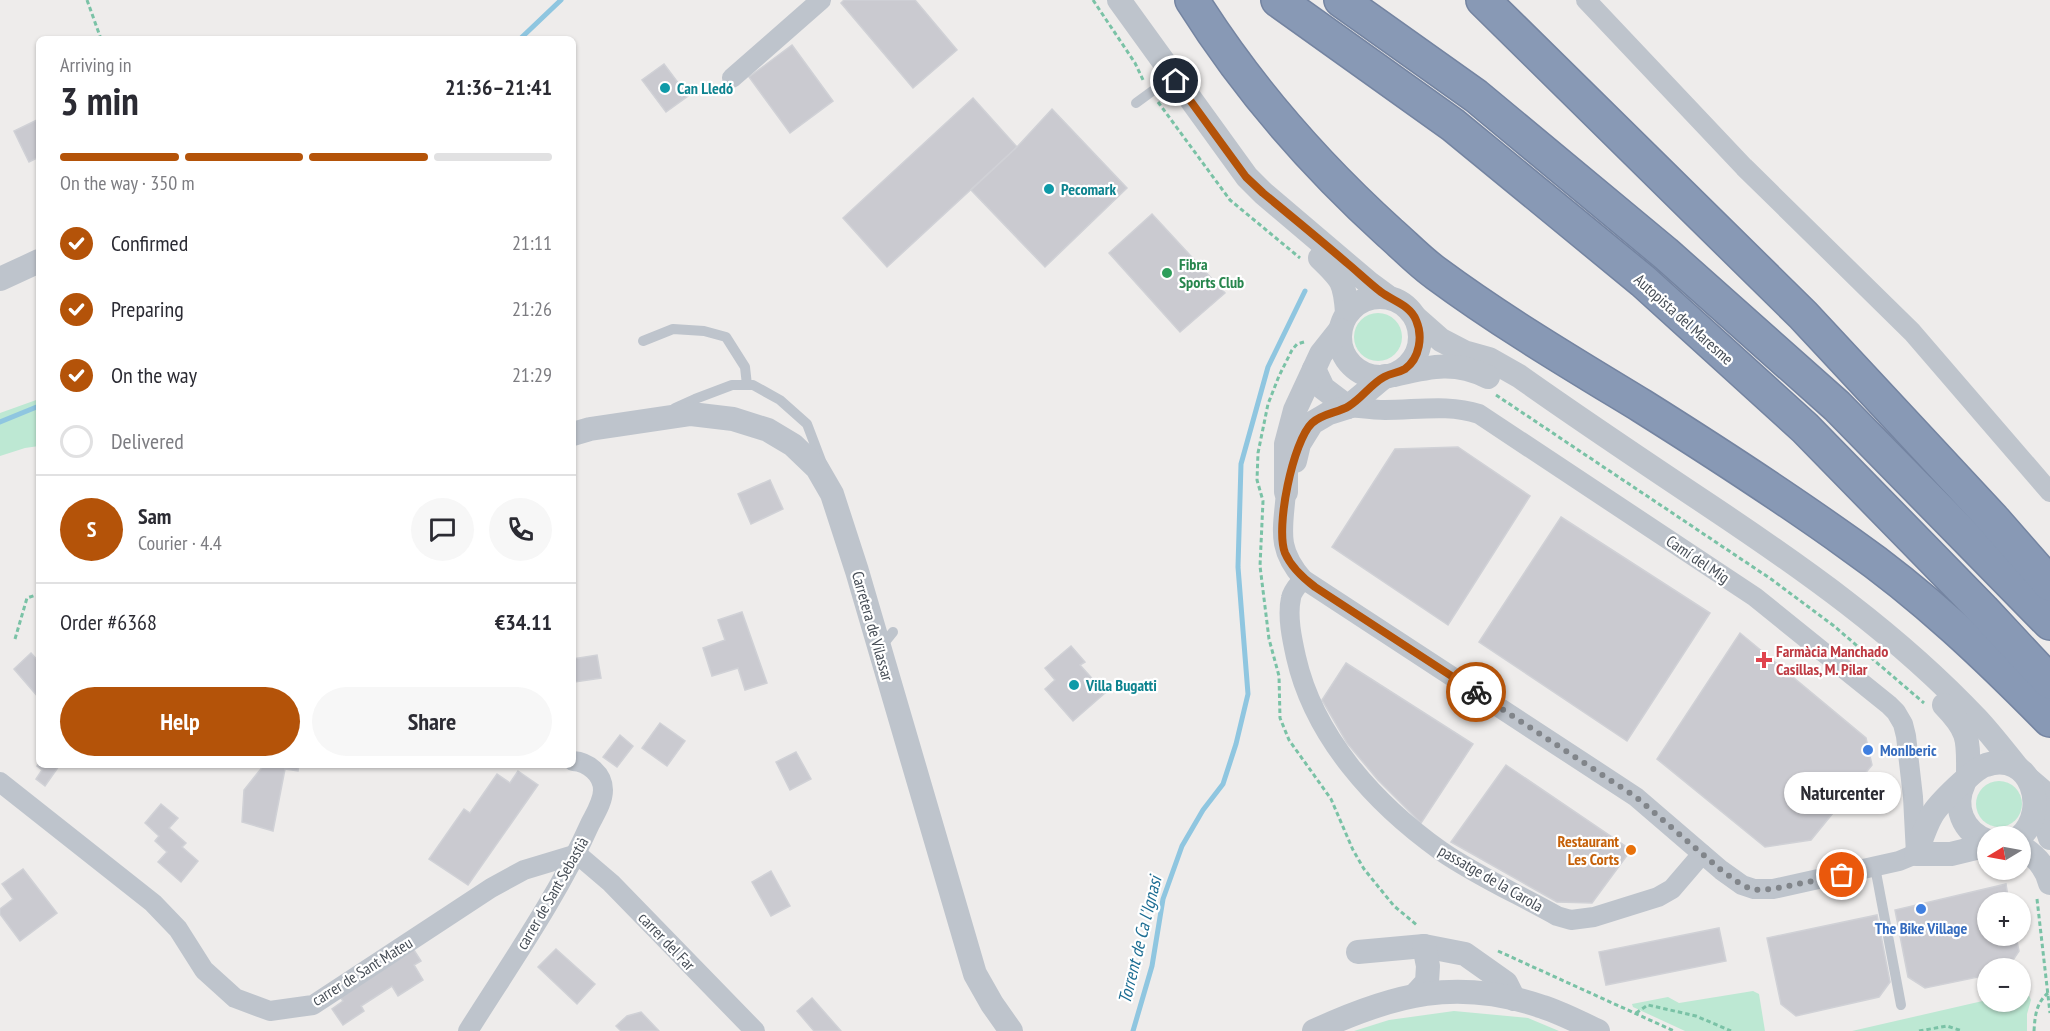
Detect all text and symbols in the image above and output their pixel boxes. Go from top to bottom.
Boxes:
text: Arriving in [60,52,132,78]
pin [1150,55,1201,106]
icon: home [1159,64,1192,97]
text: 21:36–21:41 [445,73,552,101]
text: 3 min [60,75,139,126]
place label: Can Lledó [677,78,733,98]
marker: Can Lledó [658,81,672,95]
text: On the way · 350 m [60,170,195,196]
place label: Pecomark [1061,179,1116,199]
marker: Pecomark [1042,182,1056,196]
icon: check [60,227,93,260]
text: Confirmed [111,229,188,257]
text: 21:11 [512,230,552,256]
place label: Fibra Sports Club [1179,254,1244,292]
marker: Fibra Sports Club [1160,266,1174,280]
street label: Autopista del Maresme [1630,269,1738,369]
icon: check [60,293,93,326]
text: Preparing [111,295,184,323]
text: 21:26 [512,296,552,322]
icon: check [60,359,93,392]
text: On the way [111,361,197,389]
text: 21:29 [512,362,552,388]
text: Delivered [111,427,184,455]
button: chat [411,498,474,561]
button: phone [489,498,552,561]
text: Sam [138,502,171,530]
text: S [87,515,96,543]
text: Courier · 4.4 [138,530,222,556]
street label: Camí del Mig [1663,531,1733,587]
street label: Carretera de Vilassar [848,569,898,684]
text: Order #6368 [60,608,157,636]
text: €34.11 [495,608,552,636]
place label: Farmàcia Manchado Casillas, M. Pilar [1776,641,1888,679]
marker: Farmàcia Manchado Casillas, M. Pilar [1757,653,1771,667]
courier [1446,662,1506,722]
place label: Villa Bugatti [1085,675,1157,695]
icon: bike [1460,676,1493,709]
marker: Villa Bugatti [1067,678,1081,692]
button: Help [60,687,300,756]
button: Share [312,687,552,756]
place label: MonIberic [1880,740,1937,760]
marker: MonIberic [1861,743,1875,757]
callout: Naturcenter [1784,773,1900,815]
text: Naturcenter [1800,780,1885,806]
north arrow [1977,826,2031,880]
map controls [1977,826,2031,1012]
place label: Restaurant Les Corts [1558,831,1619,869]
street label: carrer de Sant Sebastià [512,833,592,953]
street label: passatge de la Carola [1435,840,1547,916]
marker: Restaurant Les Corts [1624,843,1638,857]
pin [1816,849,1867,900]
icon: bag [1825,858,1858,891]
water label: Torrent de Ca l'Ignasi [1113,872,1167,1006]
button: + [1977,892,2031,946]
marker: The Bike Village [1914,902,1928,916]
street label: carrer del Far [634,908,700,975]
place label: The Bike Village [1875,918,1967,938]
street label: carrer de Sant Mateu [308,932,416,1010]
button: − [1977,958,2031,1012]

